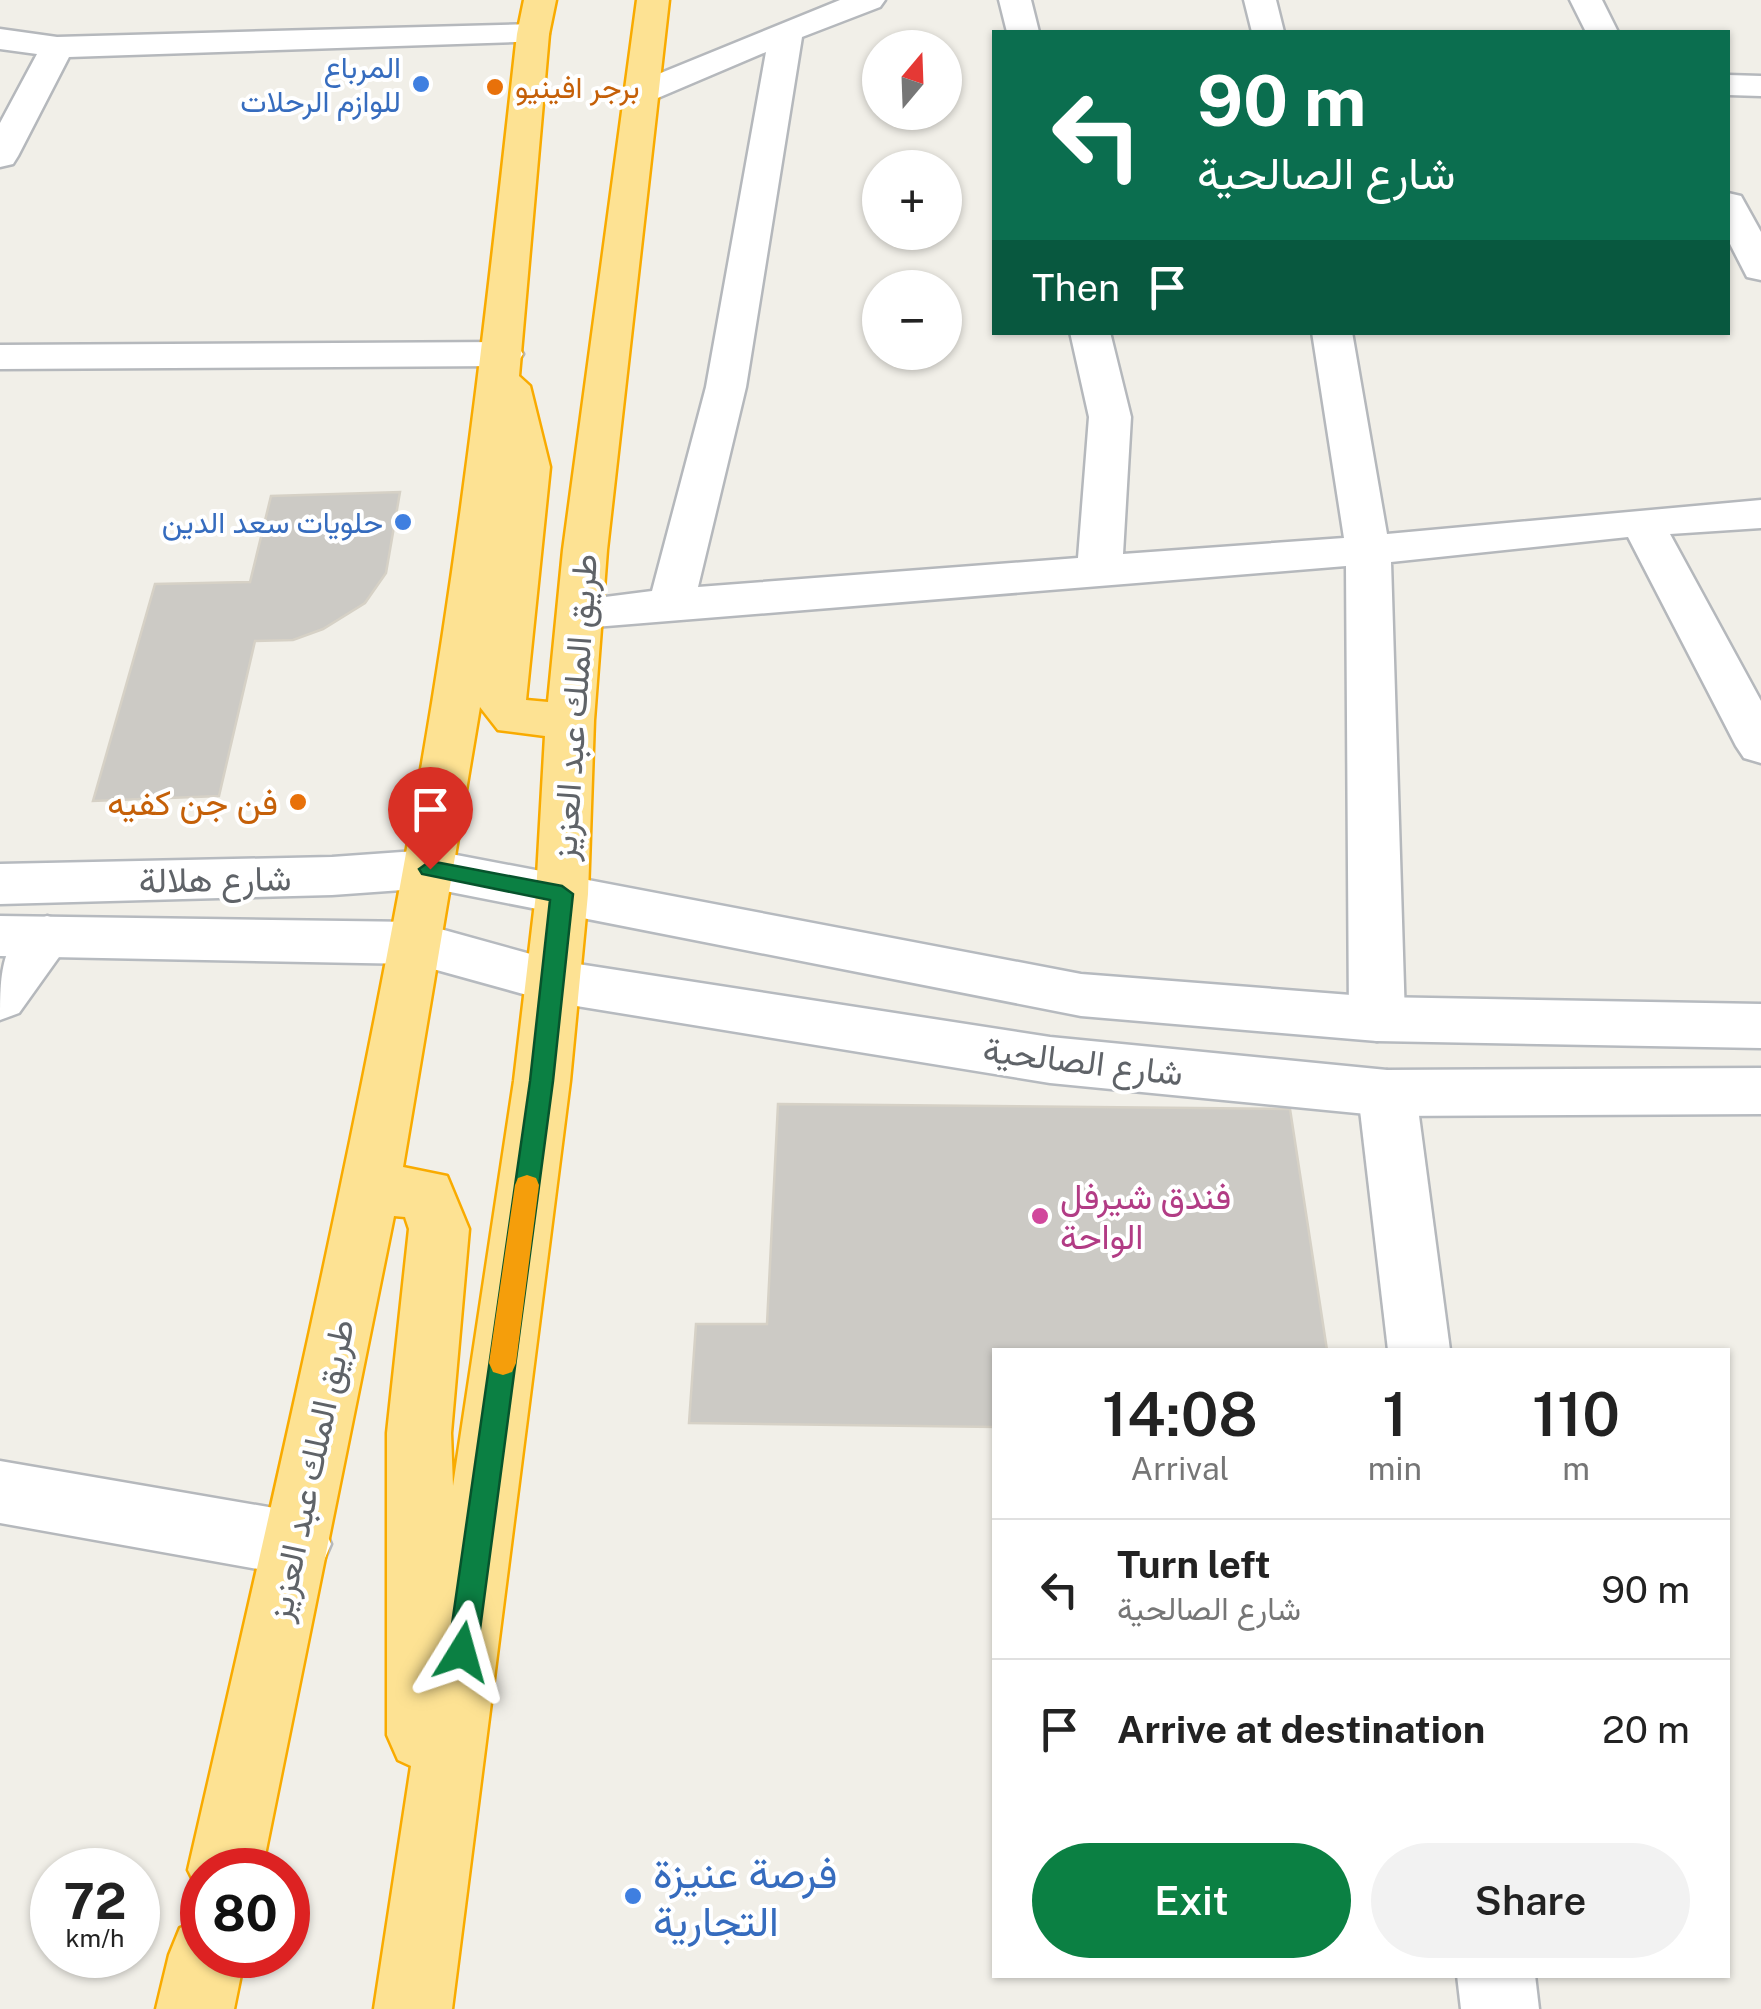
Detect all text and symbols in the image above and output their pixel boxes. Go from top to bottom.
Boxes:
north arrow [862,30,962,130]
map controls [862,30,962,370]
place label: المرباع للوازم الرحلات [240,49,401,121]
text: 90 m [1197,59,1367,142]
place label: برجر افينيو [515,69,640,106]
icon: left [1032,70,1162,200]
marker: المرباع للوازم الرحلات [410,73,432,95]
marker: برجر افينيو [484,76,506,98]
text: شارع الصالحية [1197,146,1456,199]
button: + [862,150,962,250]
icon: arrive [1140,260,1195,315]
text: Then [1032,265,1120,310]
button: − [862,270,962,370]
place label: حلويات سعد الدين [162,504,383,541]
marker: حلويات سعد الدين [392,511,414,533]
street label: طريق الملك عبد العزيز [543,552,607,863]
pin [388,767,473,870]
place label: فن جن كفيه [107,782,278,824]
icon: arrive [403,782,458,837]
marker: فن جن كفيه [287,791,309,813]
street label: شارع هلالة [138,857,292,905]
street label: شارع الصالحية [980,1028,1185,1098]
place label: فندق شيرفل الواحة [1060,1176,1231,1259]
marker: فندق شيرفل الواحة [1029,1205,1051,1227]
street label: طريق الملك عبد العزيز [258,1315,364,1626]
text: 14:08 [1102,1379,1258,1450]
text: 1 [1382,1379,1407,1450]
text: 110 [1532,1379,1620,1450]
text: Arrival [1130,1450,1229,1487]
text: min [1368,1450,1422,1487]
text: m [1562,1450,1590,1487]
text: Turn left [1117,1542,1271,1587]
icon: left [1032,1562,1087,1617]
text: 90 m [1601,1567,1690,1612]
text: شارع الصالحية [1117,1590,1301,1627]
position arrow [410,1600,514,1704]
icon: arrive [1032,1702,1087,1757]
text: Arrive at destination [1117,1707,1485,1752]
text: 20 m [1602,1707,1690,1752]
button: Exit [1032,1843,1351,1958]
button: Share [1371,1843,1690,1958]
speed limit sign: 80 [180,1848,310,1978]
place label: فرصة عنيزة التجارية [653,1848,837,1948]
text: 72 [63,1871,127,1930]
marker: فرصة عنيزة التجارية [622,1885,644,1907]
text: km/h [66,1923,124,1953]

